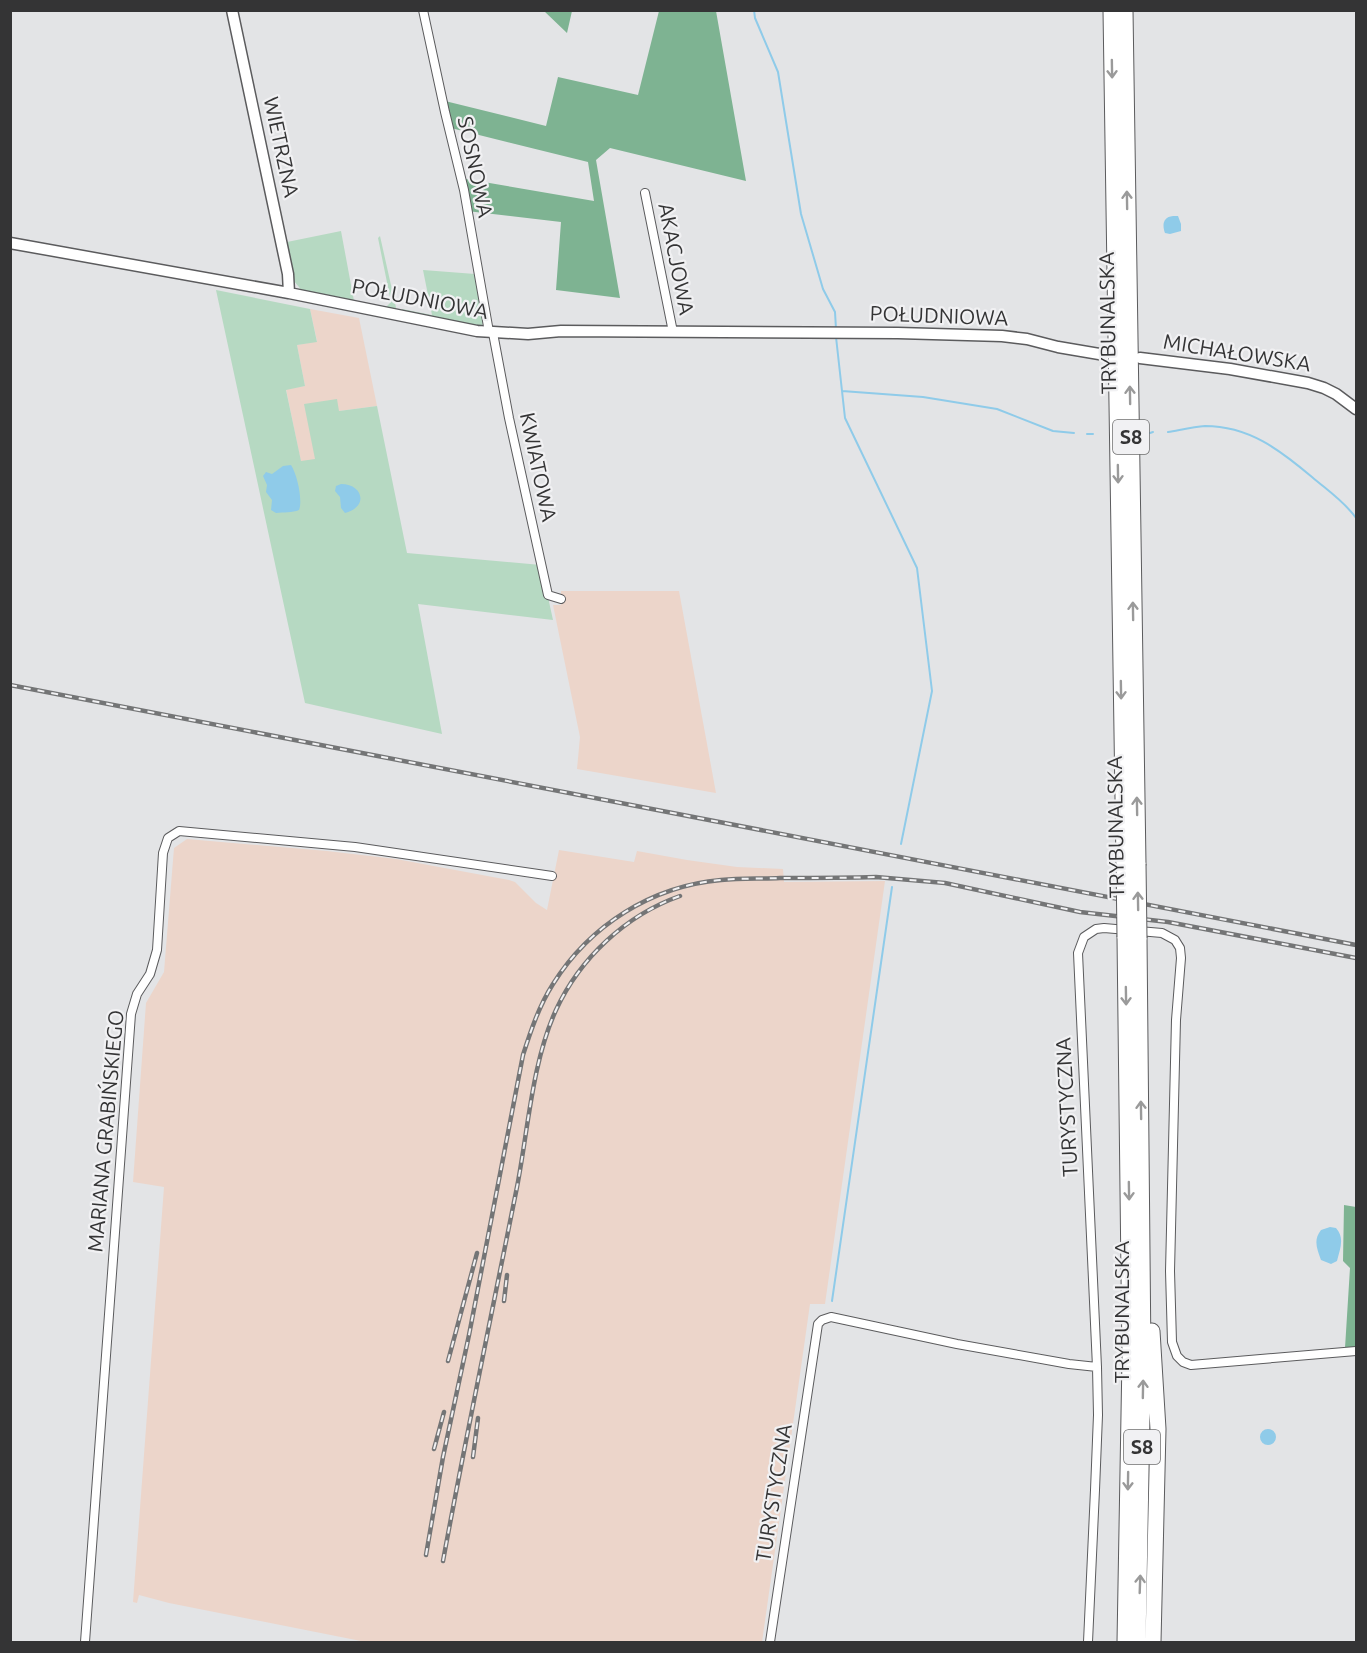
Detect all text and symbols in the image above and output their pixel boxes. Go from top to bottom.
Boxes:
one-way arrow [1106,58,1118,78]
street label: WIETRZNA [260,94,304,200]
street label: SOSNOWA [454,114,498,220]
one-way arrow [1121,190,1133,210]
street label: AKACJOWA [654,201,700,317]
street label: TRYBUNALSKA [1094,251,1120,394]
street label: POŁUDNIOWA [350,273,491,323]
street label: POŁUDNIOWA [869,301,1009,329]
street label: MICHAŁOWSKA [1162,329,1313,376]
one-way arrow [1124,385,1136,405]
street label: KWIATOWA [516,410,562,524]
road number: S8 [1113,420,1149,454]
one-way arrow [1112,463,1123,483]
one-way arrow [1128,601,1139,621]
one-way arrow [1115,679,1127,699]
street label: TRYBUNALSKA [1102,755,1128,898]
one-way arrow [1131,796,1143,816]
one-way arrow [1132,892,1144,912]
one-way arrow [1120,985,1132,1005]
street label: MARIANA GRABIŃSKIEGO [82,1009,128,1253]
street label: TURYSTYCZNA [1050,1036,1082,1177]
one-way arrow [1135,1100,1147,1120]
one-way arrow [1123,1180,1135,1200]
street label: TRYBUNALSKA [1109,1241,1133,1383]
one-way arrow [1137,1380,1149,1400]
street label: TURYSTYCZNA [750,1422,796,1564]
road number: S8 [1124,1430,1160,1464]
one-way arrow [1123,1471,1134,1491]
one-way arrow [1134,1575,1145,1595]

